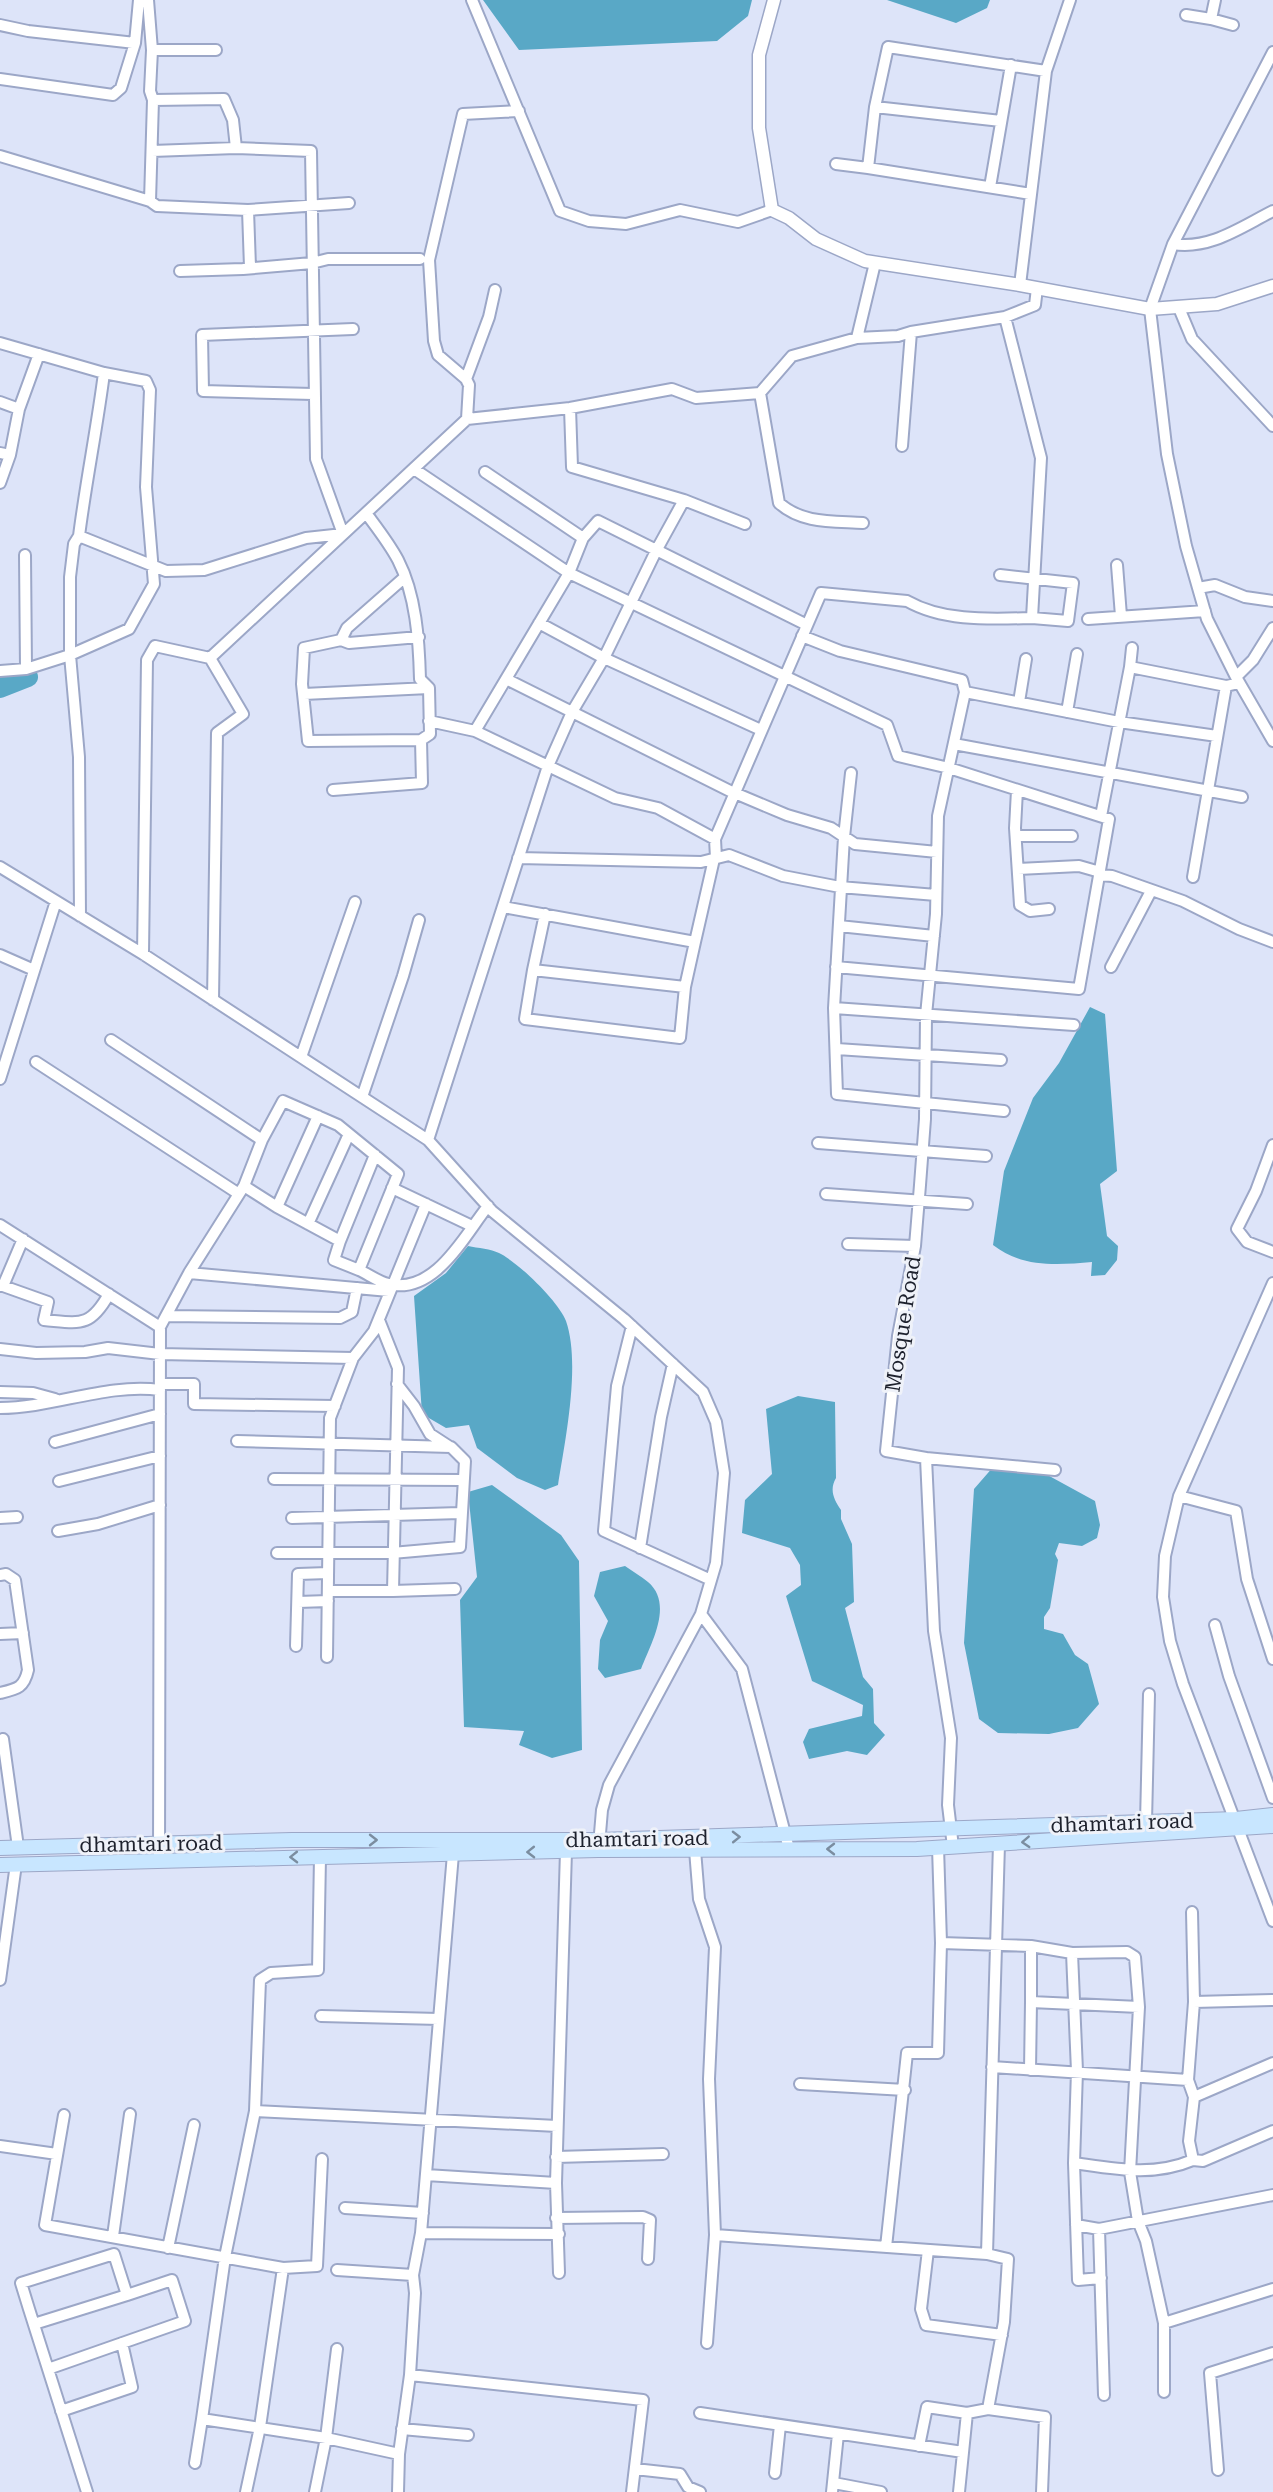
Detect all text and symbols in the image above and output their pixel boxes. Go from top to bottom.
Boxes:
street label: Mosque Road [880,1254,926,1394]
street label: dhamtari road [1050,1808,1194,1837]
street label: dhamtari road [565,1826,709,1852]
one-way arrow [732,1830,741,1843]
street label: dhamtari road [79,1831,223,1857]
one-way arrow [369,1834,378,1846]
one-way arrow [1022,1836,1031,1849]
one-way arrow [827,1843,836,1855]
one-way arrow [527,1845,536,1858]
one-way arrow [290,1851,299,1864]

